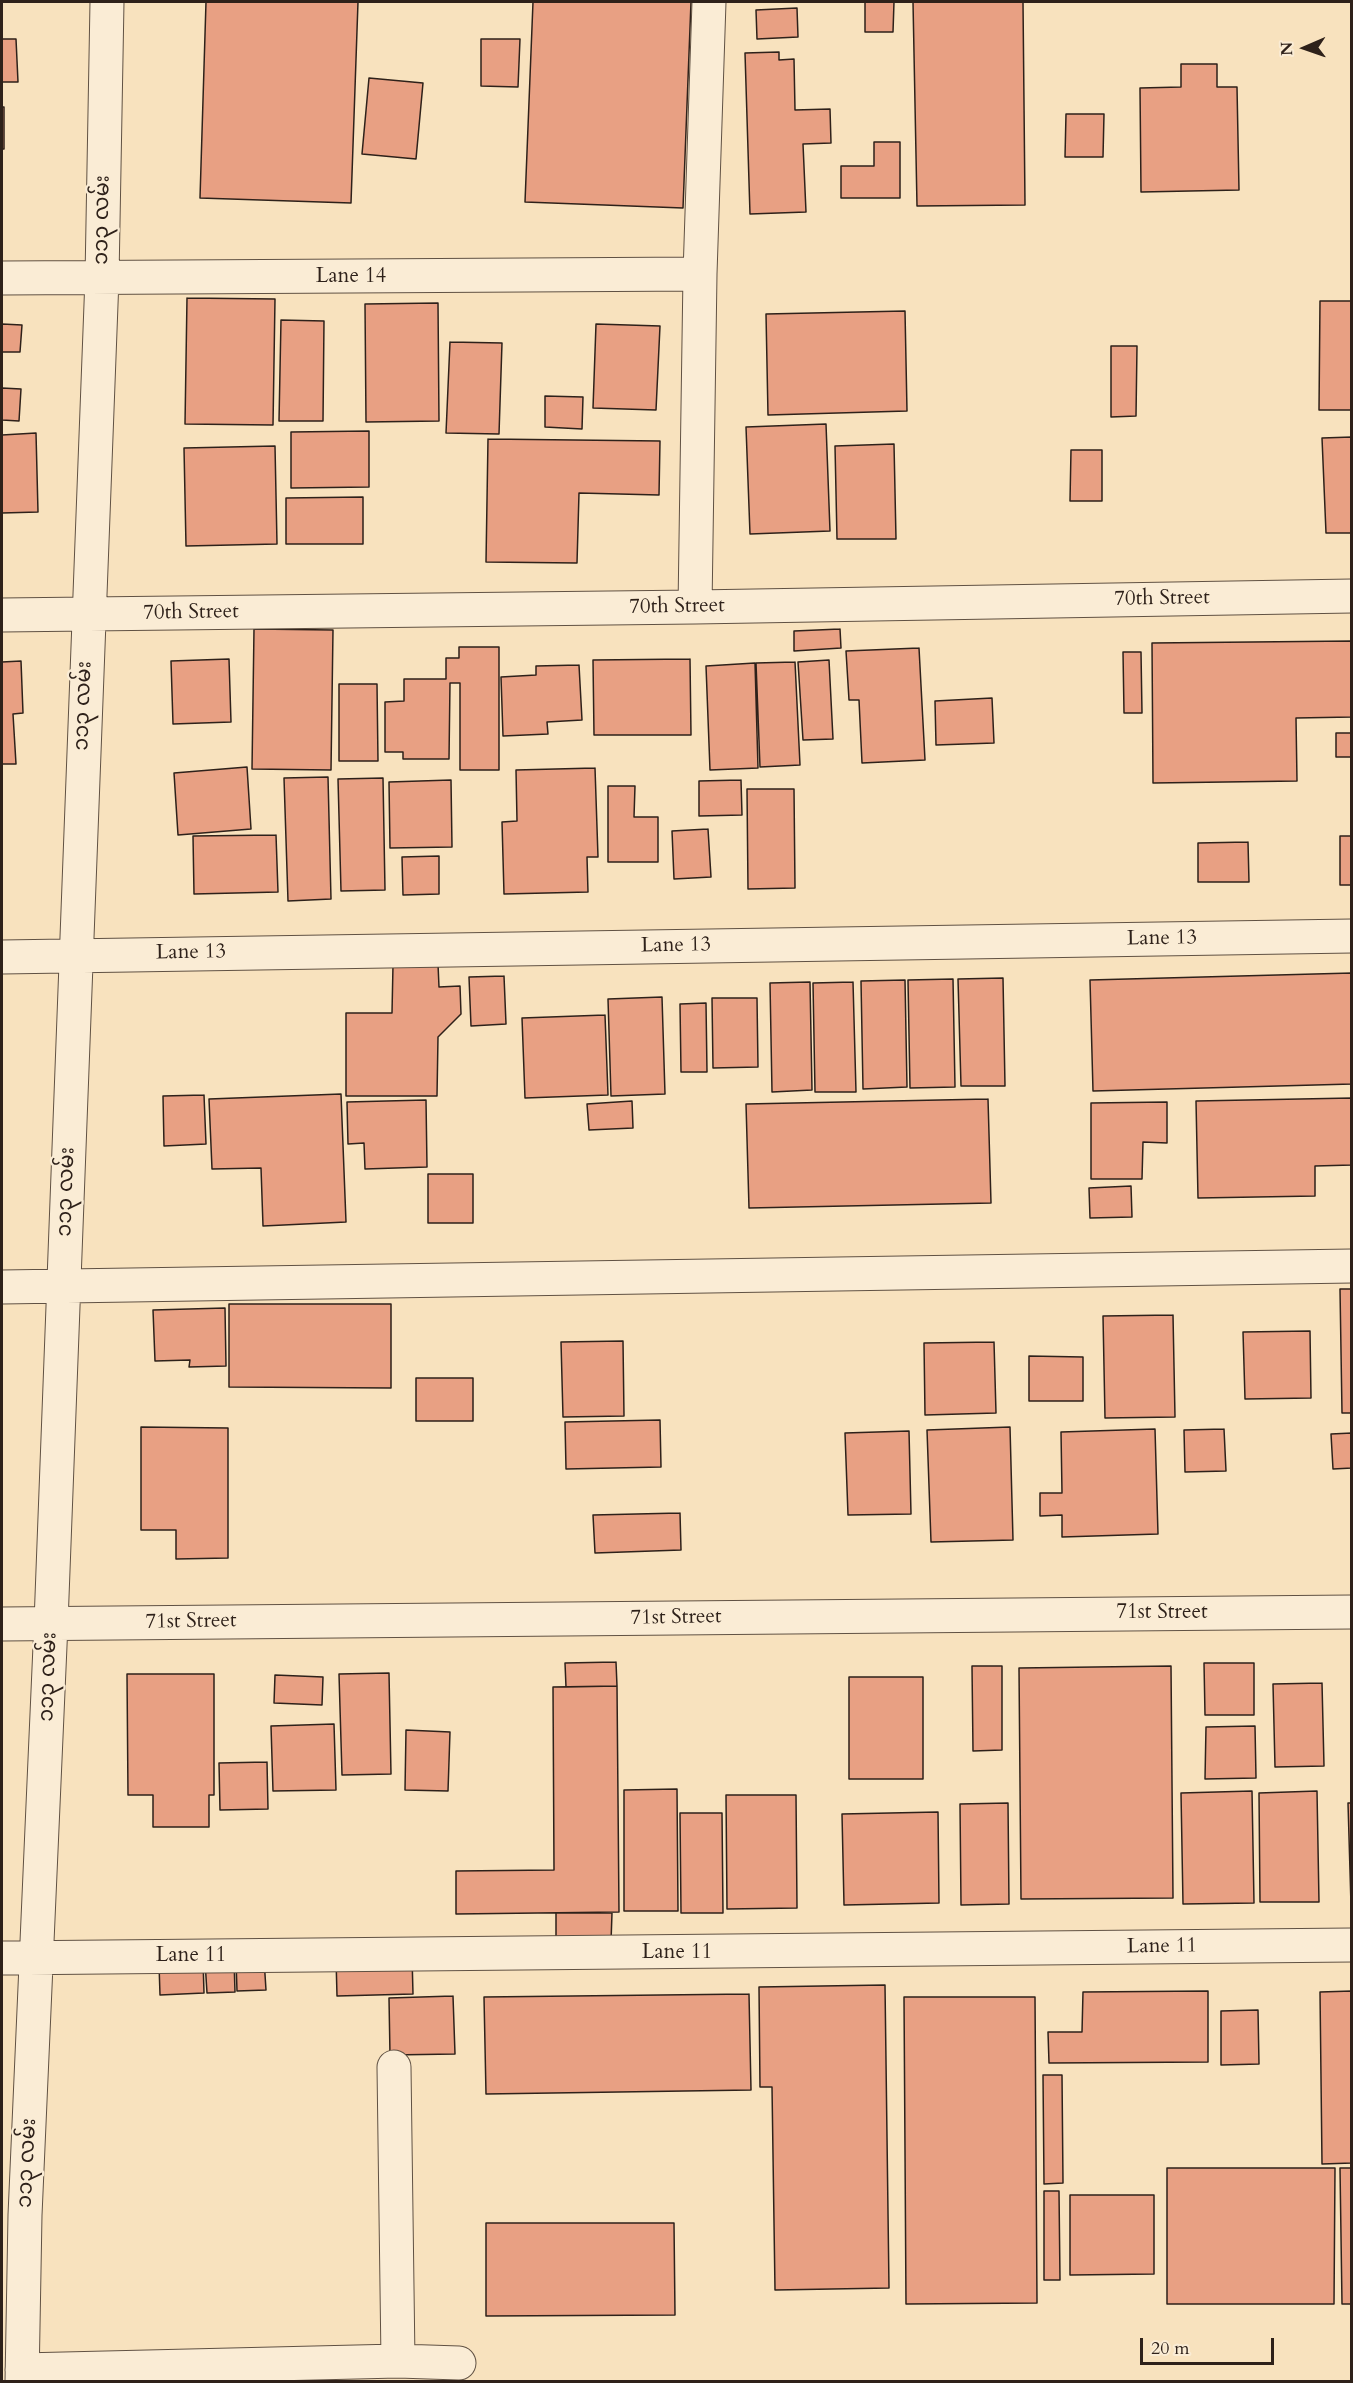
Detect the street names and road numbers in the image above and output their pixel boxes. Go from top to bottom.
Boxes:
street label: ၁၁၃ လမ်း [90,175,116,265]
street label: Lane 14 [316,264,386,290]
street label: 70th Street [1114,586,1210,612]
street label: 70th Street [629,594,725,620]
street label: 70th Street [143,600,239,626]
street label: ၁၁၃ လမ်း [70,661,98,751]
street label: Lane 13 [1127,926,1197,952]
street label: Lane 13 [641,933,711,959]
street label: Lane 13 [156,940,226,966]
street label: ၁၁၃ လမ်း [53,1147,81,1237]
street label: 71st Street [1116,1600,1208,1626]
street label: 71st Street [630,1605,722,1631]
street label: 71st Street [145,1609,237,1635]
street label: ၁၁၃ လမ်း [35,1632,63,1722]
street label: Lane 11 [1127,1934,1197,1960]
street label: Lane 11 [642,1940,712,1966]
street label: Lane 11 [156,1943,226,1969]
street label: ၁၁၃ လမ်း [13,2117,43,2209]

